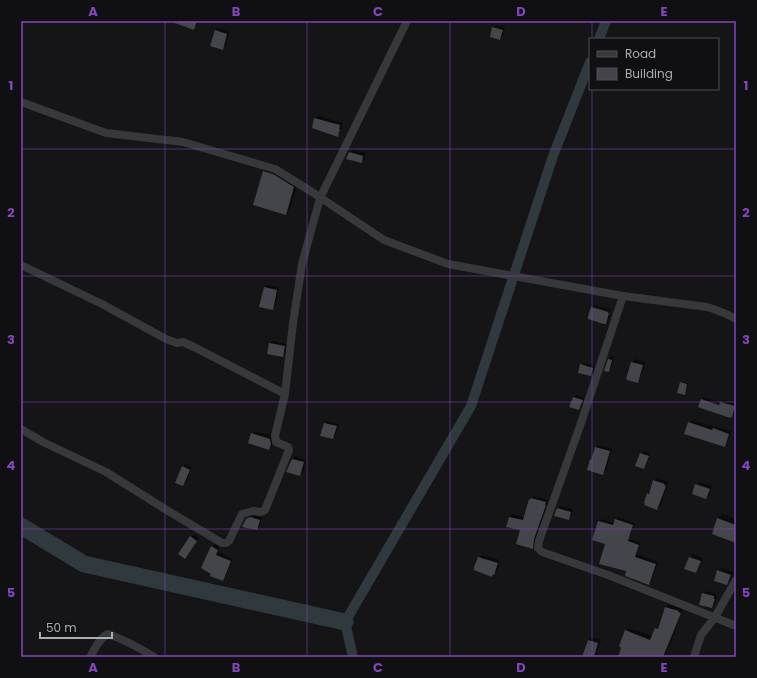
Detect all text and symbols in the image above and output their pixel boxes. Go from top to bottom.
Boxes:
text: A [88,2,98,21]
text: B [232,2,241,21]
text: C [373,2,383,21]
text: D [516,2,526,21]
text: E [660,2,668,21]
legend [589,38,719,90]
text: Road [625,45,656,62]
text: Building [625,65,673,82]
text: 1 [9,76,13,95]
text: 1 [744,76,748,95]
text: 2 [7,203,15,222]
text: 2 [742,203,750,222]
text: 3 [7,330,15,349]
text: 3 [742,330,750,349]
text: 4 [7,456,16,475]
text: 4 [742,456,751,475]
text: 5 [7,583,15,602]
text: 5 [742,583,750,602]
scale bar [40,614,112,640]
text: 50 m [46,619,77,636]
text: A [88,658,98,677]
text: B [232,658,241,677]
text: C [373,658,383,677]
text: D [516,658,526,677]
text: E [660,658,668,677]

